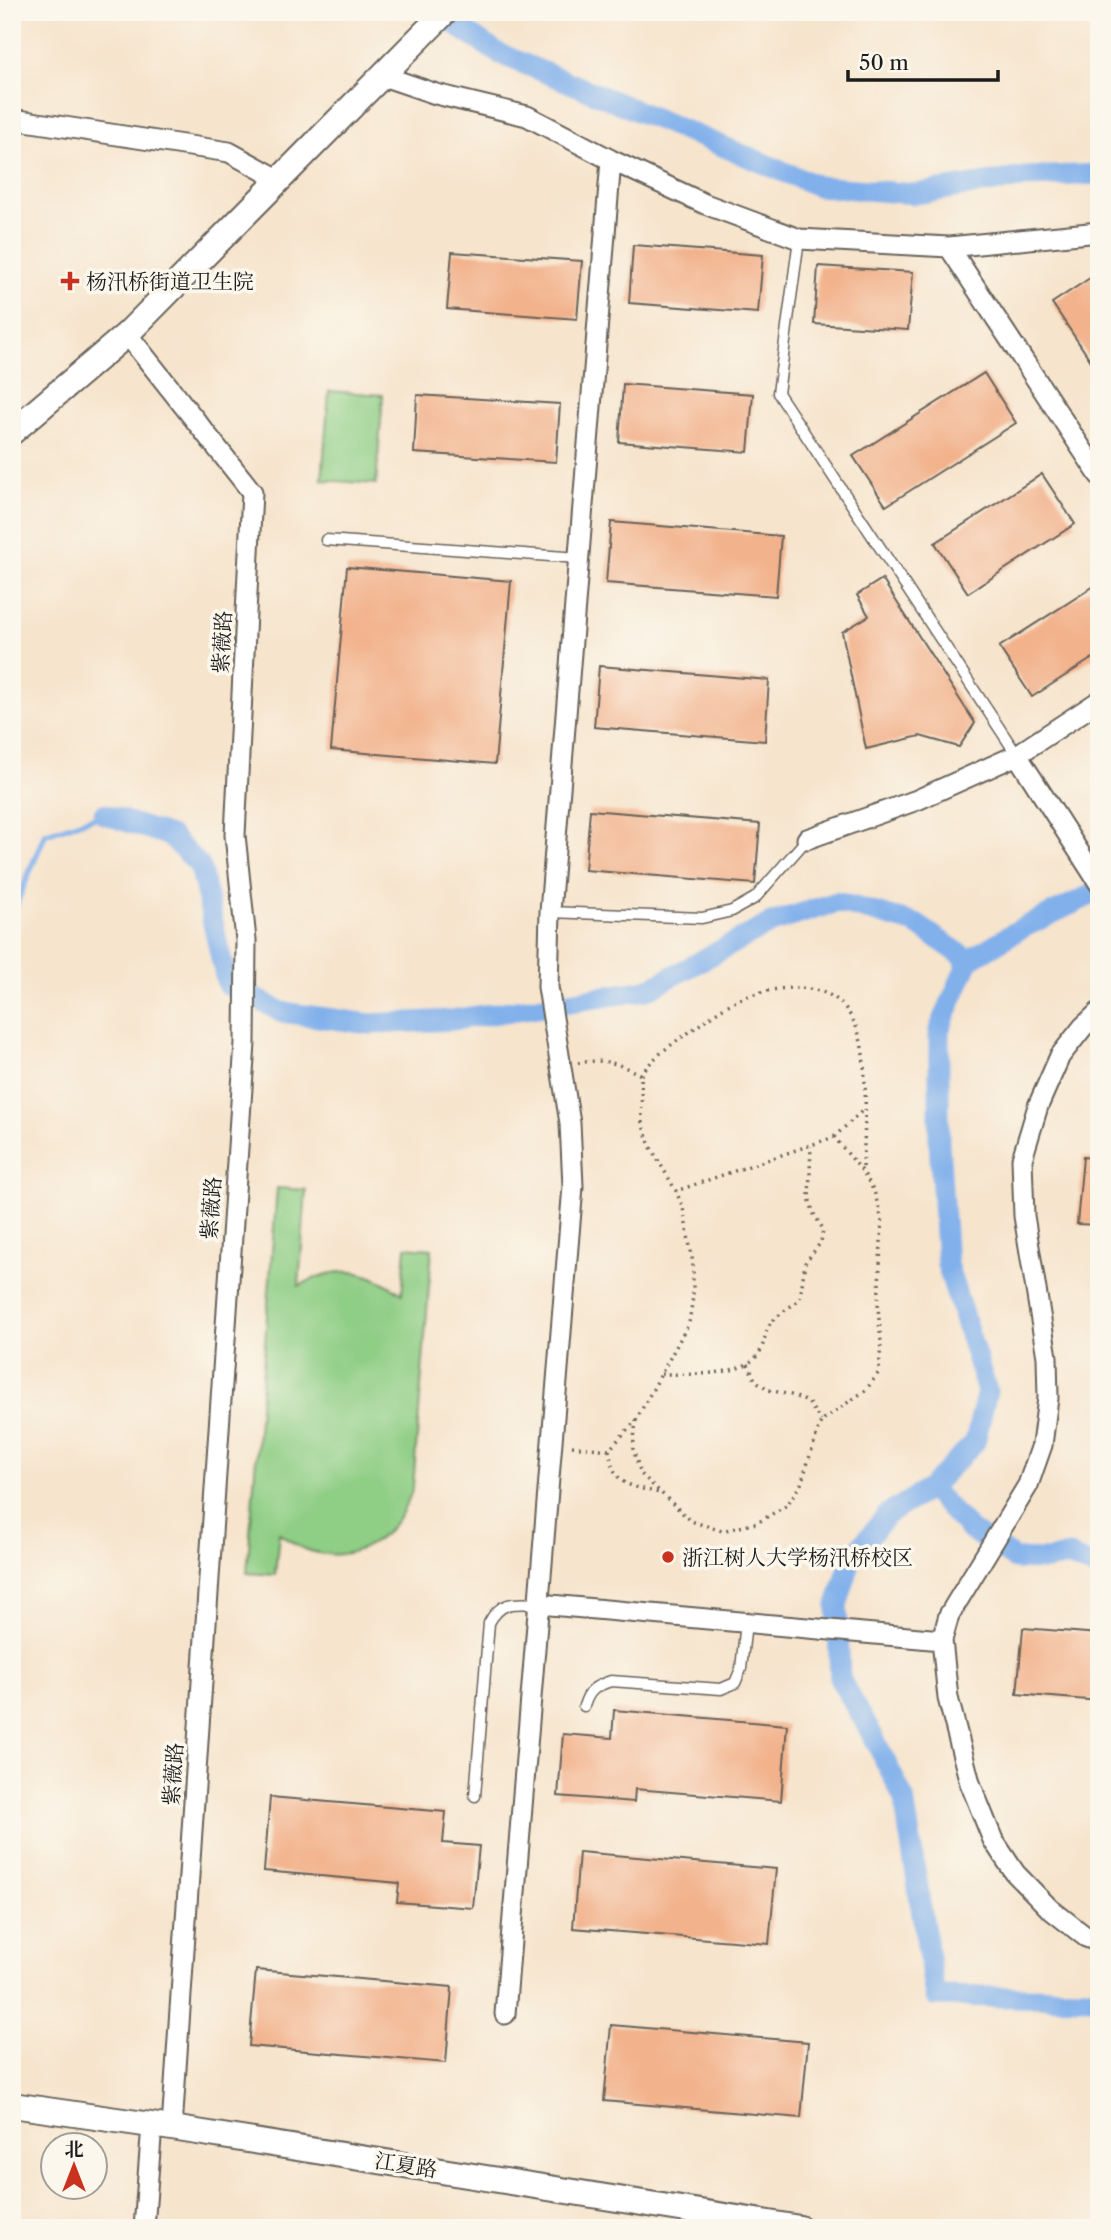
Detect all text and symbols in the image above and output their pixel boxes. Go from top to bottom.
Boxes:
scale bar [848,38,999,82]
text: 50 m [859,50,909,75]
place label: 杨汛桥街道卫生院 [86,269,254,294]
marker: 杨汛桥街道卫生院 [60,271,80,291]
street label: 紫薇路 [208,610,236,674]
street label: 紫薇路 [196,1176,226,1240]
place label: 浙江树人大学杨汛桥校区 [682,1545,913,1570]
marker: 浙江树人大学杨汛桥校区 [660,1549,676,1565]
street label: 紫薇路 [158,1742,188,1806]
north arrow [38,2132,108,2202]
text: 北 [64,2138,84,2161]
street label: 江夏路 [373,2148,439,2182]

